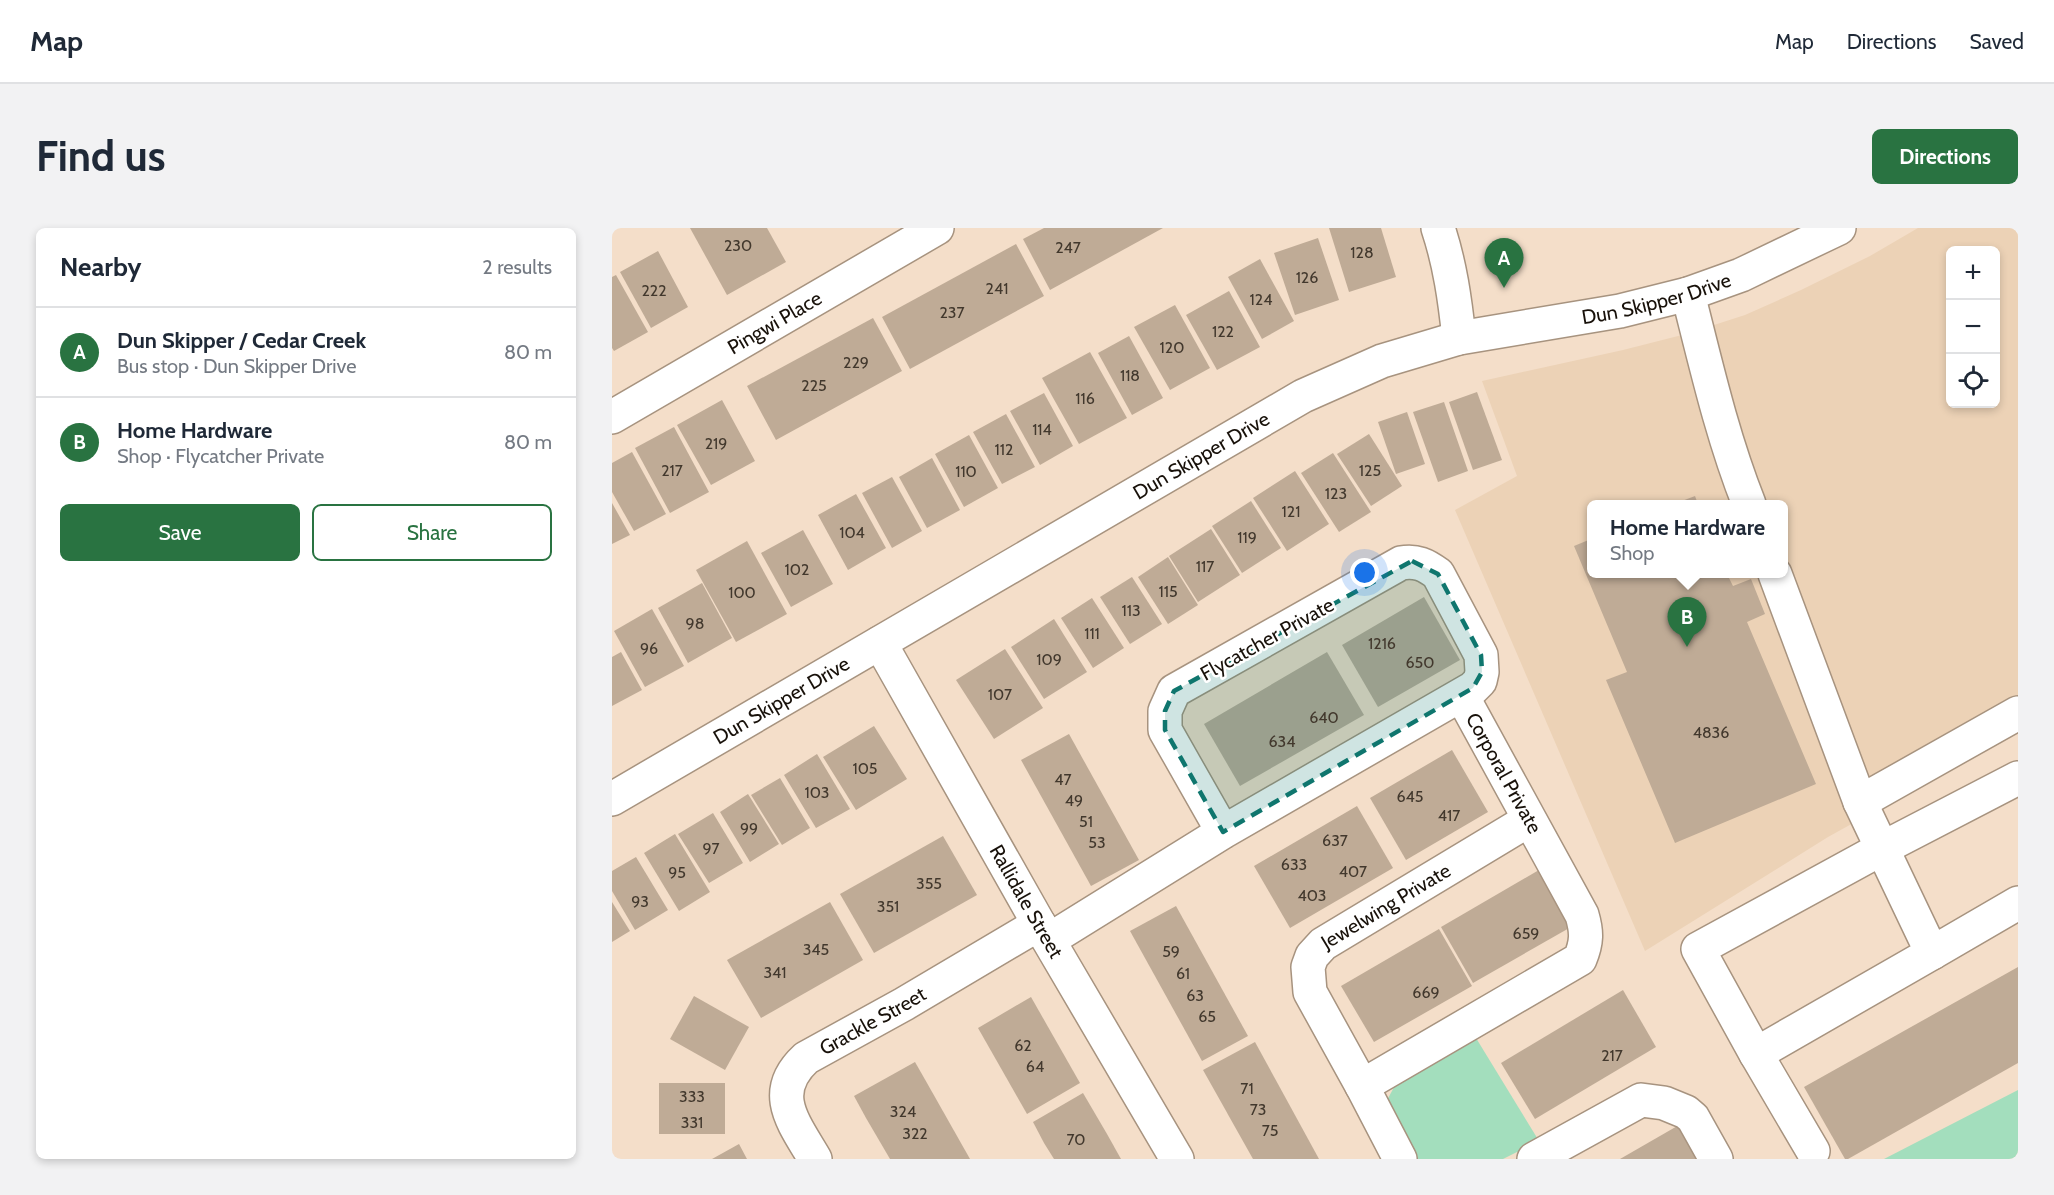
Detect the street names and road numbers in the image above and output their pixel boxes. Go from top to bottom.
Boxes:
street label: Dun Skipper Drive [1580,268,1734,329]
street label: Pingwi Place [723,286,826,359]
street label: Dun Skipper Drive [1129,406,1274,504]
street label: Flycatcher Private [1196,592,1338,686]
street label: Dun Skipper Drive [709,651,854,749]
street label: Corporal Private [1461,708,1547,838]
street label: Rallidale Street [985,840,1068,963]
street label: Jewelwing Private [1316,858,1455,955]
street label: Grackle Street [815,982,930,1060]

